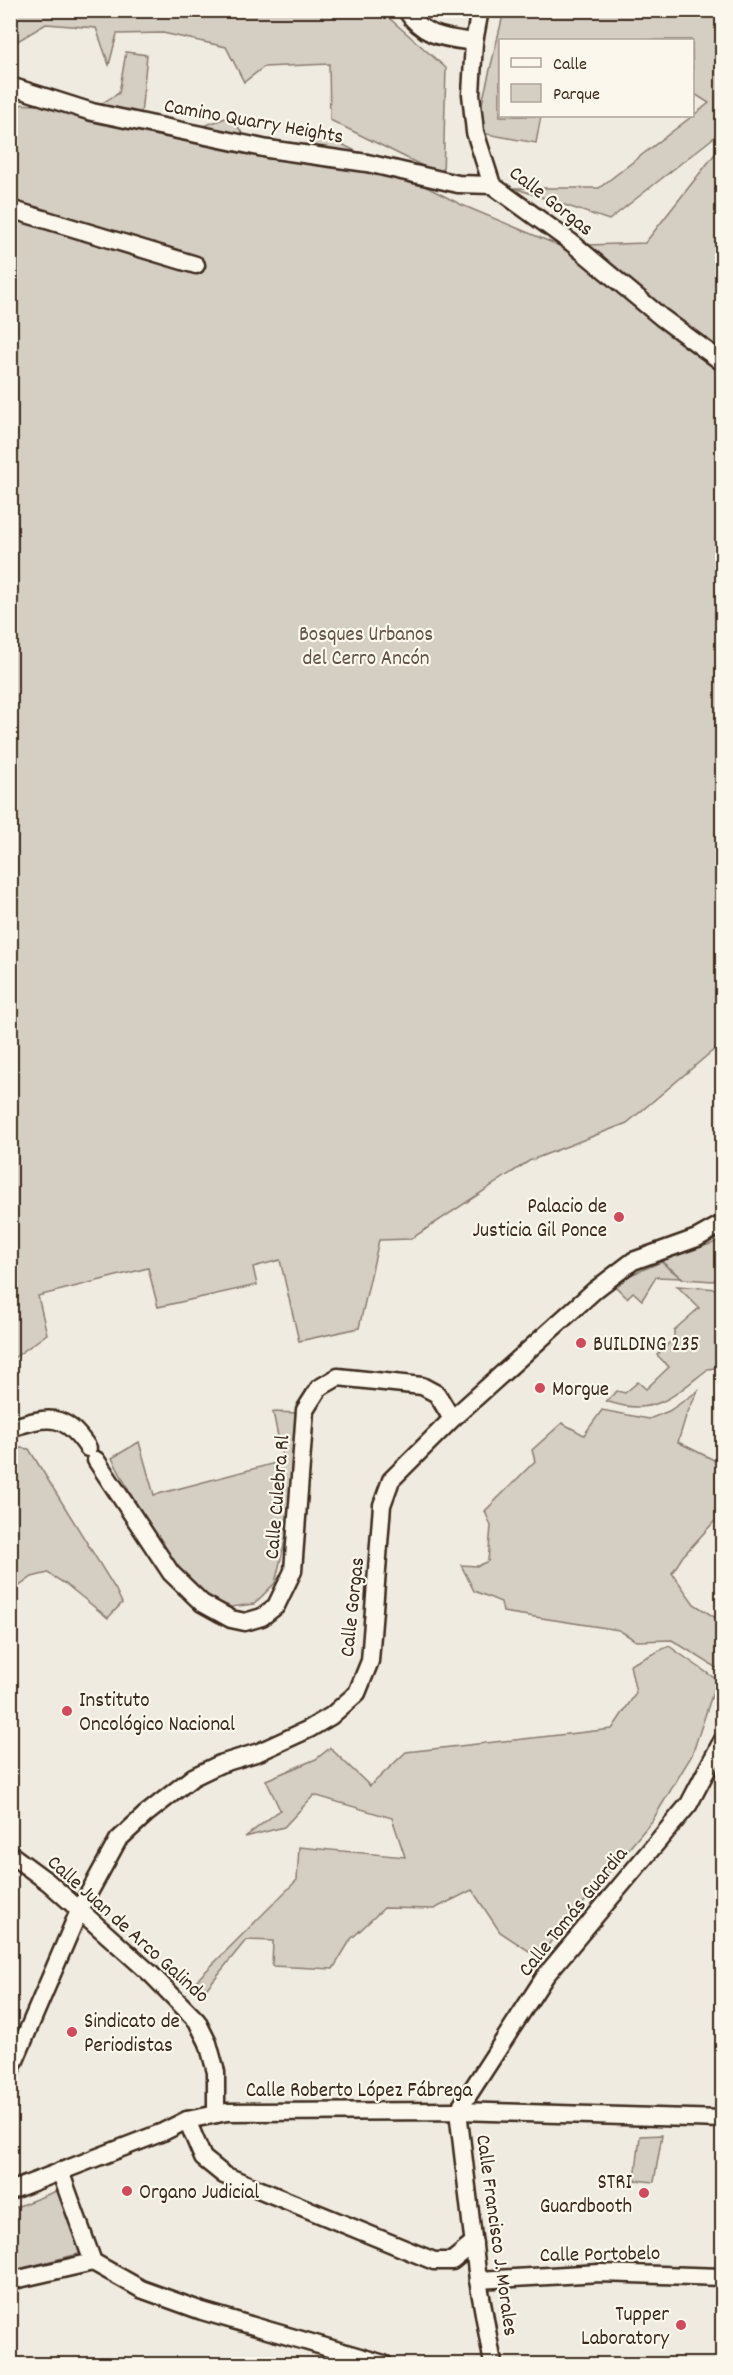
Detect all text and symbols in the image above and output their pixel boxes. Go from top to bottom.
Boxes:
legend [499,39,694,117]
text: Calle [553,53,587,78]
text: Parque [553,83,600,108]
street label: Camino Quarry Heights [161,92,346,153]
street label: Calle Gorgas [502,160,599,245]
park label: Bosques Urbanos del Cerro Ancón [299,621,433,675]
place label: Palacio de Justicia Gil Ponce [472,1193,607,1247]
marker: Palacio de Justicia Gil Ponce [612,1210,626,1224]
place label: BUILDING 235 [593,1331,700,1361]
marker: BUILDING 235 [574,1336,588,1350]
place label: Morgue [552,1376,609,1406]
marker: Morgue [533,1381,547,1395]
street label: Calle Culebra Rl [259,1434,299,1561]
street label: Calle Gorgas [334,1556,374,1659]
place label: Instituto Oncológico Nacional [79,1687,235,1741]
marker: Instituto Oncológico Nacional [60,1704,74,1718]
street label: Calle Tomás Guardia [512,1841,637,1984]
street label: Calle Juan de Arco Galindo [39,1849,215,2011]
place label: Sindicato de Periodistas [84,2008,180,2062]
marker: Sindicato de Periodistas [65,2025,79,2039]
street label: Calle Roberto López Fábrega [246,2077,473,2107]
street label: Calle Francisco J. Morales [466,2133,524,2338]
place label: STRI Guardbooth [540,2169,632,2223]
place label: Organo Judicial [139,2179,259,2209]
marker: Organo Judicial [120,2184,134,2198]
marker: STRI Guardbooth [637,2186,651,2200]
street label: Calle Portobelo [539,2240,661,2272]
place label: Tupper Laboratory [581,2301,669,2355]
marker: Tupper Laboratory [674,2318,688,2332]

